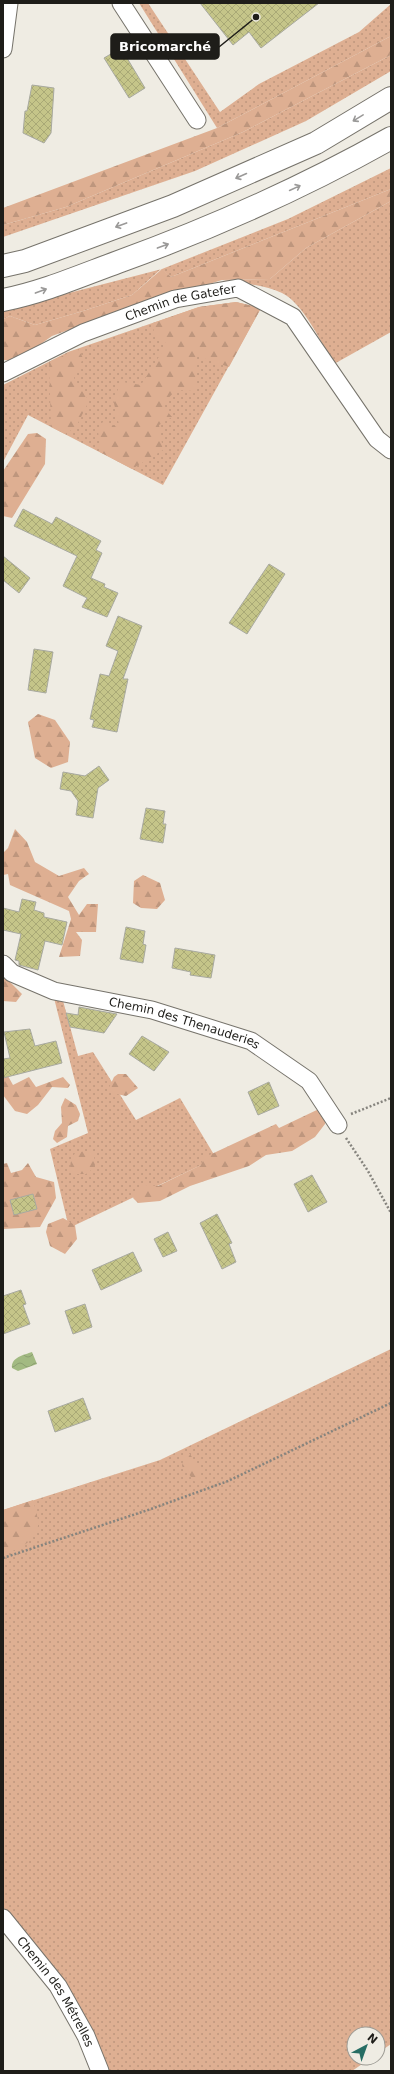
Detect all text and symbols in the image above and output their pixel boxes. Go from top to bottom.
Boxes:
callout: Bricomarché [111,34,219,59]
text: Bricomarché [119,39,211,54]
one-way arrow [353,114,364,122]
one-way arrow [236,173,248,180]
one-way arrow [288,184,300,191]
one-way arrow [116,222,128,230]
one-way arrow [156,241,168,249]
street label: Chemin de Gatefer [123,282,237,324]
one-way arrow [34,286,46,294]
street label: Chemin des Thenauderies [108,995,263,1052]
street label: Chemin des Métrelles [14,1934,97,2049]
north arrow [346,2026,386,2066]
text: N [364,2031,380,2047]

